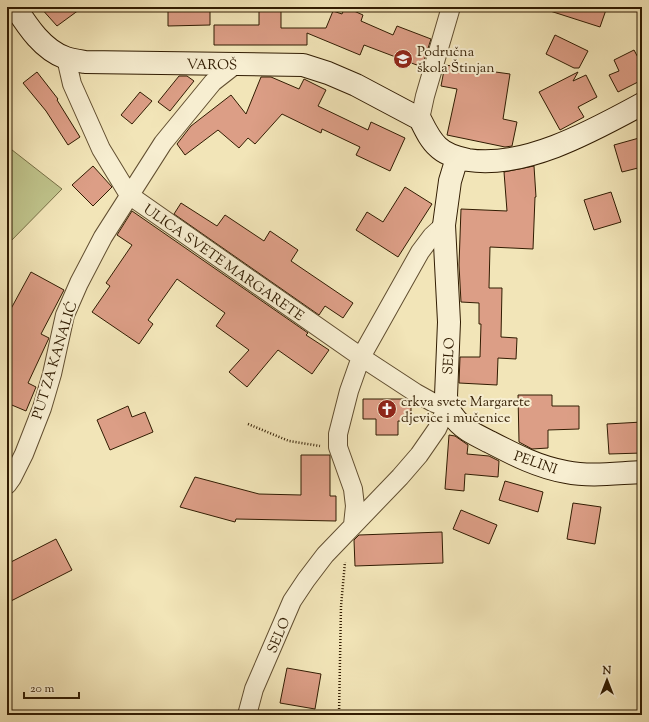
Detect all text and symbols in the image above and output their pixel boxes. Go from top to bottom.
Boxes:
place label: Područna škola Štinjan [417,43,495,79]
school or university icon: Područna škola Štinjan [392,48,414,70]
street label: VAROŠ [186,56,237,76]
street label: ULICA SVETE MARGARETE [138,200,308,327]
street label: PUT ZA KANALIĆ [28,299,83,422]
street label: SELO [439,337,461,375]
place label: crkva svete Margarete djevice i mučenice [401,393,530,429]
church icon: crkva svete Margarete djevice i mučenice [376,398,398,420]
street label: PELINI [511,447,560,481]
street label: SELO [263,615,296,657]
north arrow [587,660,627,700]
text: N [602,663,612,679]
scale bar [24,674,79,700]
text: 20 m [30,680,55,698]

